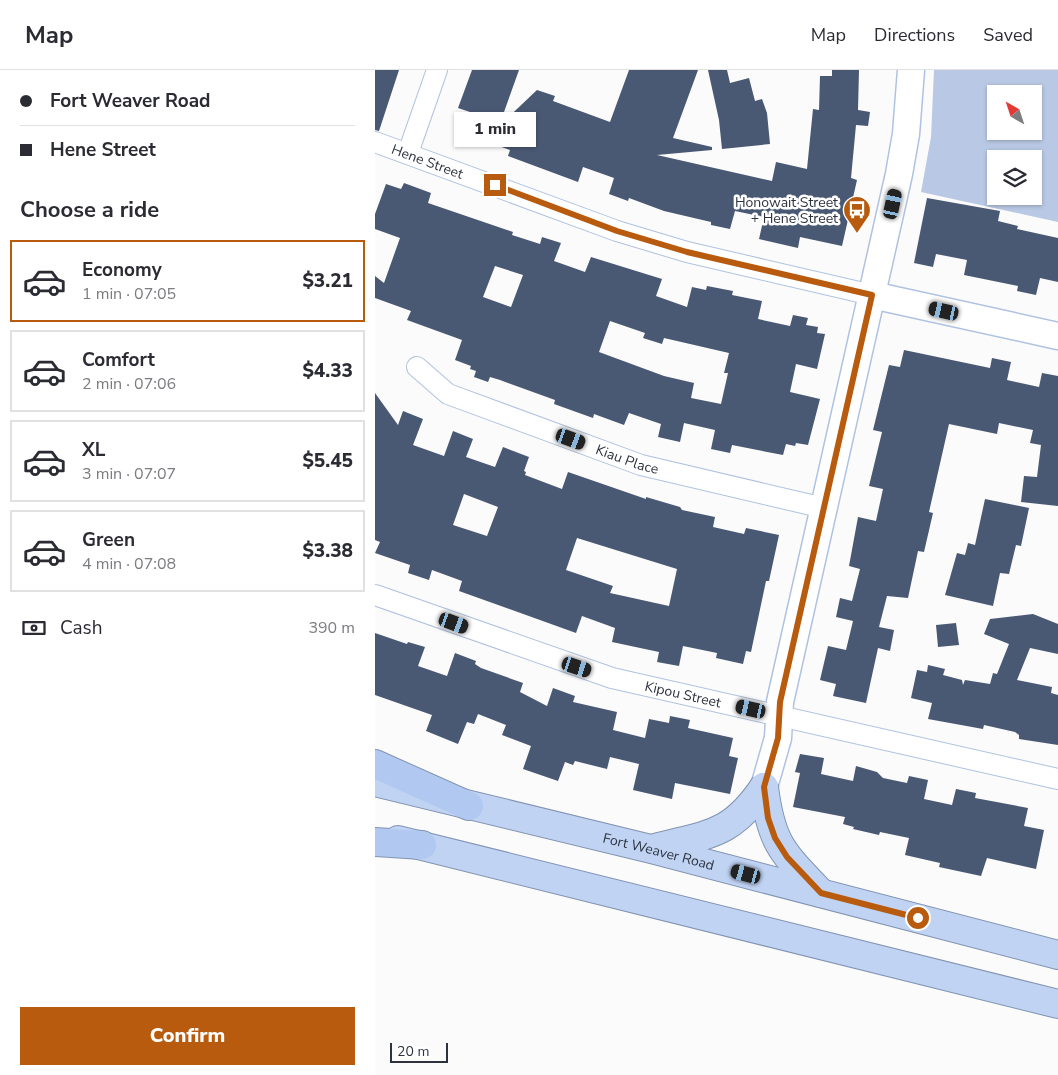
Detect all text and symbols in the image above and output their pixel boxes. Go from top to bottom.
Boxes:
text: Map [25,19,73,51]
text: Map [811,23,846,47]
text: Directions [874,23,955,47]
text: Saved [983,23,1033,47]
north arrow [987,85,1043,140]
map controls [987,85,1042,205]
text: Fort Weaver Road [50,88,210,114]
callout: 1 min [454,112,536,148]
text: 1 min [474,118,516,140]
text: Hene Street [50,137,156,163]
street label: Hene Street [389,140,466,184]
button: layers [987,150,1042,205]
route end [484,174,506,196]
car [882,188,903,220]
place label: Honowait Street + Hene Street [735,193,838,228]
text: Choose a ride [20,195,159,225]
bus stop icon: Honowait Street + Hene Street [842,195,872,234]
text: Economy [82,257,162,283]
icon: car [22,259,67,304]
text: $3.21 [302,268,353,294]
text: 1 min · 07:05 [82,283,176,305]
car [927,300,960,322]
text: Comfort [82,347,155,373]
icon: car [22,349,67,394]
text: $4.33 [302,358,353,384]
text: 2 min · 07:06 [82,373,176,395]
car [554,427,587,451]
text: XL [82,437,105,463]
icon: car [22,439,67,484]
street label: Kiau Place [593,440,660,479]
text: $5.45 [302,448,353,474]
text: 3 min · 07:07 [82,463,176,485]
text: Green [82,527,135,553]
icon: car [22,529,67,574]
text: $3.38 [302,538,353,564]
text: 4 min · 07:08 [82,553,176,575]
car [437,611,470,635]
icon: cash [20,614,48,642]
text: Cash [60,615,102,641]
text: 390 m [308,617,355,639]
car [560,655,593,679]
street label: Kipou Street [643,677,723,712]
car [734,698,767,720]
street label: Fort Weaver Road [601,829,716,875]
car [729,863,762,885]
route start [907,907,929,929]
button: Confirm [20,1007,355,1065]
scale bar [390,1040,447,1063]
text: 20 m [397,1042,429,1061]

